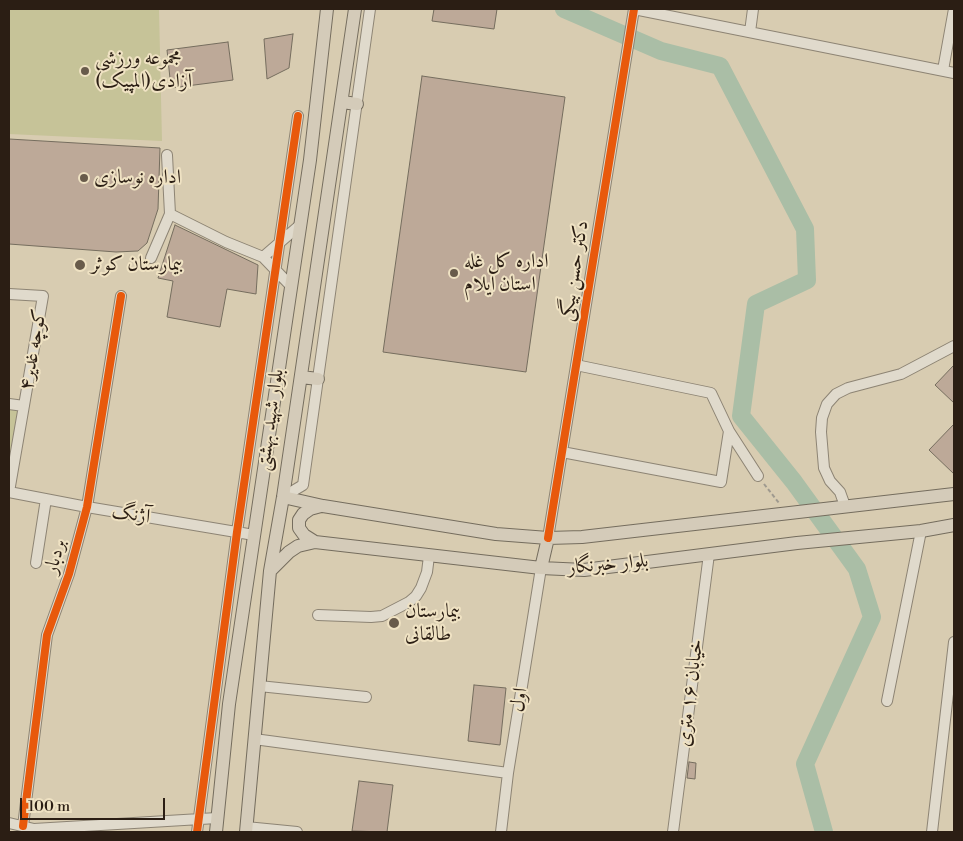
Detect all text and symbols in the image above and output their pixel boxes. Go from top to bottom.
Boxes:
place label: مجموعه ورزشی آزادی(المپیک) [95,47,192,94]
marker: مجموعه ورزشی آزادی(المپیک) [79,65,91,77]
place label: اداره نوسازی [94,166,181,190]
marker: اداره نوسازی [78,172,90,184]
street label: دکتر حسن بیگی [555,219,595,323]
place label: اداره کل غله استان ایلام [464,250,549,297]
place label: بیمارستان کوثر [91,253,182,277]
marker: بیمارستان کوثر [73,258,87,272]
marker: اداره کل غله استان ایلام [448,267,460,279]
street label: کوچه غدیر۴ [15,307,53,393]
street label: بلوار شهید بهشتی [252,367,290,473]
street label: آژنگ [110,500,152,530]
street label: بردبار [40,537,72,577]
street label: بلوار خبرنگار [567,550,649,580]
place label: بیمارستان طالقانی [405,600,460,647]
marker: بیمارستان طالقانی [387,616,401,630]
street label: خیابان ۱۶ متری [673,638,709,748]
street label: اول [506,686,534,714]
scale bar [22,788,168,820]
text: 100 m [28,797,70,816]

